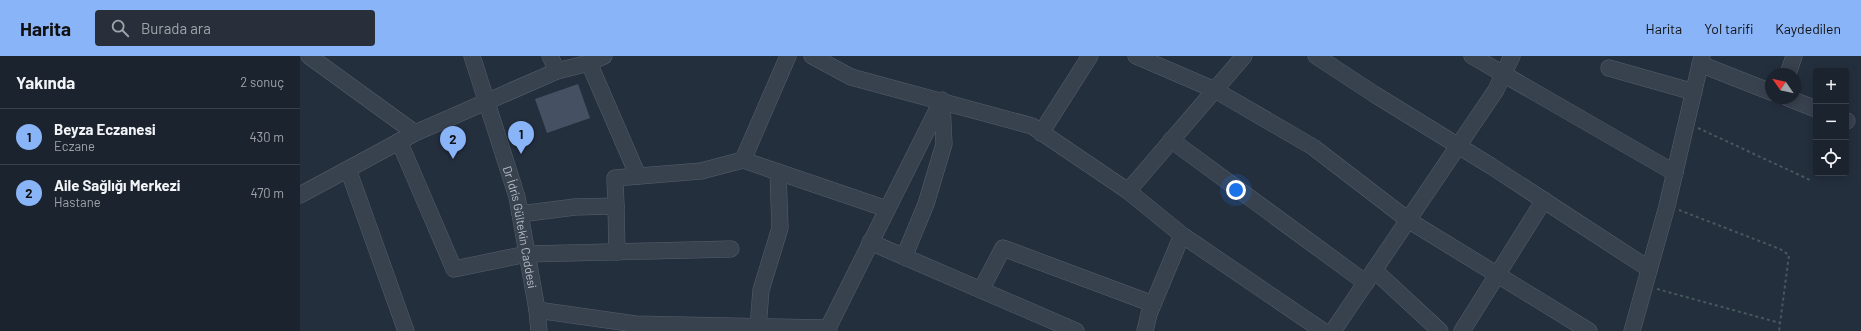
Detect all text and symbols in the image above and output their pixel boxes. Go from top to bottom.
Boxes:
search box [95,10,375,46]
text: Harita [20,17,71,40]
icon: search [109,17,131,39]
text: Burada ara [141,19,211,37]
text: Harita [1646,20,1682,37]
text: Yol tarifi [1704,20,1753,37]
text: Kaydedilen [1775,20,1841,37]
north arrow [1765,68,1801,104]
map controls [1813,68,1849,176]
button: + [1813,68,1849,104]
text: Yakında [16,72,75,92]
text: 2 sonuç [240,74,284,90]
button: − [1813,104,1849,140]
text: Beyza Eczanesi [54,120,156,138]
pin: 1 [508,121,534,154]
pin: 2 [440,126,466,159]
text: 1 [27,129,31,145]
text: 430 m [249,129,284,145]
text: Eczane [54,138,95,154]
button: locate [1813,140,1849,176]
street label: Dr İdris Gültekin Caddesi [500,164,540,289]
text: Aile Sağlığı Merkezi [54,176,180,194]
your location [1226,180,1246,200]
text: 2 [25,185,33,201]
text: 470 m [250,185,284,201]
text: Hastane [54,194,101,210]

